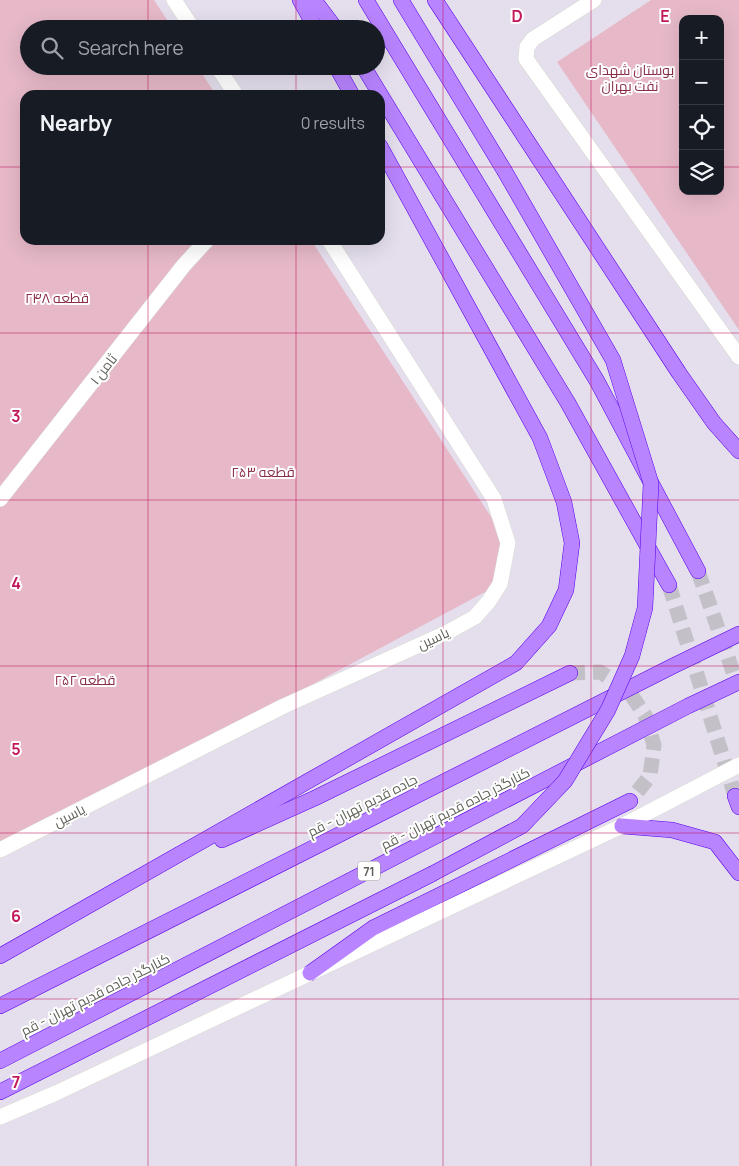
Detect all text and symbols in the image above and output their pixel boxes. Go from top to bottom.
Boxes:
text: D [511,5,523,27]
text: E [660,5,670,27]
map controls [679,15,724,195]
button: + [679,15,724,60]
search box [20,20,385,75]
icon: search [38,34,66,62]
text: Search here [78,35,184,61]
park label: بوستان شهدای نفت بهران [586,60,674,95]
button: − [679,60,724,105]
button: locate [679,105,724,150]
text: Nearby [40,109,112,137]
text: 0 results [301,112,365,134]
button: layers [679,150,724,195]
park label: قطعه ۲۴۸ [25,288,89,307]
street label: ثامن ۱ [85,350,121,388]
text: 3 [11,405,21,427]
park label: قطعه ۲۵۳ [231,462,295,481]
text: 4 [11,572,21,594]
street label: یاسین [414,622,452,654]
park label: قطعه ۲۵۲ [54,670,116,689]
text: 5 [11,738,21,760]
street label: کنارگذر جاده قدیم تهران - قم [377,762,533,855]
street label: جاده قدیم تهران - قم [304,769,421,842]
street label: یاسین [50,799,88,831]
road number: 71 [358,861,380,880]
text: 6 [11,905,21,927]
street label: کنارگذر جاده قدیم تهران - قم [17,948,173,1041]
text: 7 [12,1071,20,1093]

